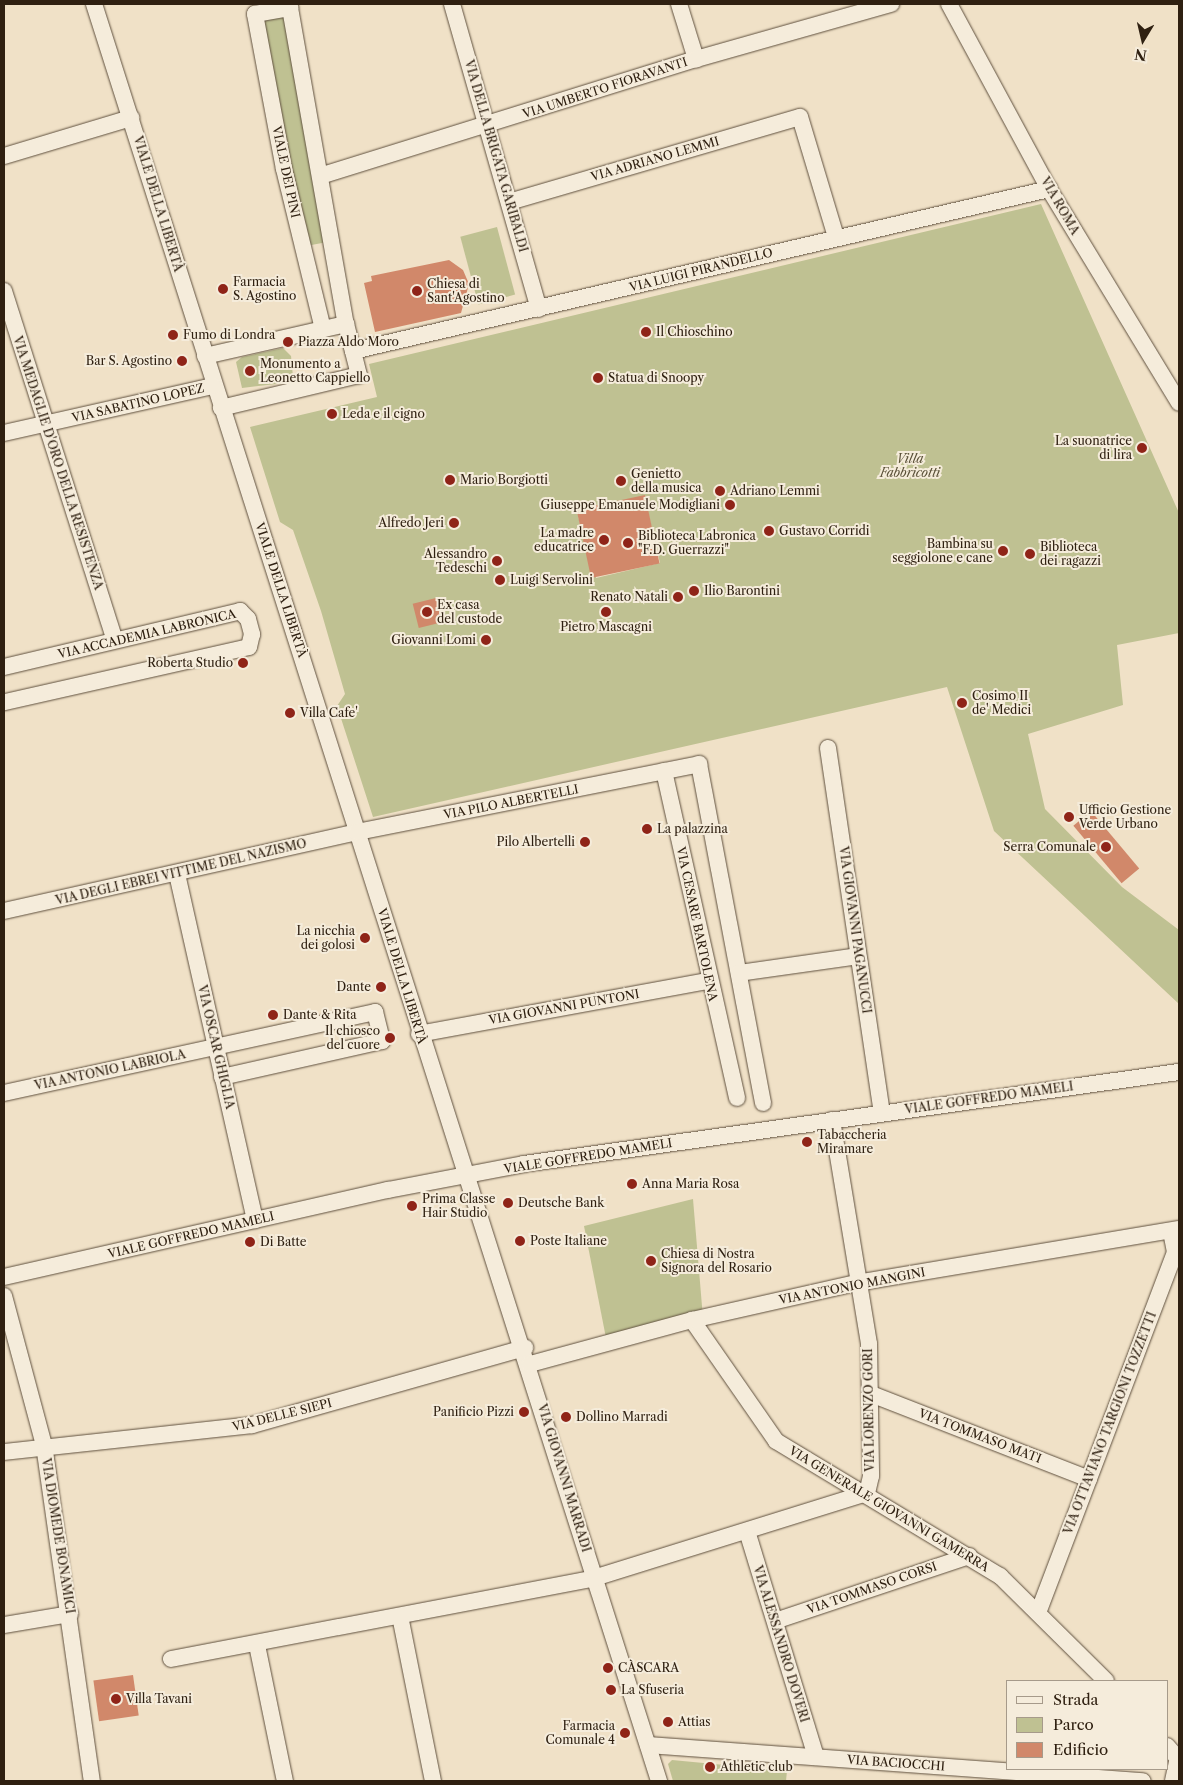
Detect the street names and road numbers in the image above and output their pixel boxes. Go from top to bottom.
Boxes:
street label: VIA UMBERTO FIORAVANTI [521,54,689,122]
street label: VIA DELLA BRIGATA GARIBALDI [461,58,531,254]
street label: VIALE DEI PINI [269,125,303,219]
street label: VIALE DELLA LIBERTÀ [130,134,186,274]
street label: VIA ADRIANO LEMMI [589,134,721,184]
street label: VIA ROMA [1038,174,1082,238]
street label: VIA LUIGI PIRANDELLO [628,245,774,295]
street label: VIA MEDAGLIE D'ORO DELLA RESISTENZA [10,334,106,592]
street label: VIA SABATINO LOPEZ [70,381,206,425]
street label: VIALE DELLA LIBERTÀ [252,520,310,660]
street label: VIA ACCADEMIA LABRONICA [56,606,238,662]
street label: VIA PILO ALBERTELLI [442,782,580,822]
street label: VIA DEGLI EBREI VITTIME DEL NAZISMO [53,836,309,908]
street label: VIA CESARE BARTOLENA [674,845,720,1003]
street label: VIA GIOVANNI PAGANUCCI [836,845,874,1015]
street label: VIALE DELLA LIBERTÀ [374,906,430,1046]
street label: VIA OSCAR GHIGLIA [195,983,237,1111]
street label: VIA GIOVANNI PUNTONI [487,987,641,1027]
street label: VIA ANTONIO LABRIOLA [33,1047,187,1093]
street label: VIALE GOFFREDO MAMELI [904,1079,1074,1117]
street label: VIALE GOFFREDO MAMELI [503,1136,673,1176]
street label: VIALE GOFFREDO MAMELI [106,1209,276,1261]
street label: VIA ANTONIO MANGINI [777,1265,927,1307]
street label: VIA OTTAVIANO TARGIONI TOZZETTI [1061,1309,1159,1537]
street label: VIA LORENZO GORI [861,1348,877,1472]
street label: VIA DELLE SIEPI [230,1396,334,1434]
street label: VIA GIOVANNI MARRADI [535,1402,593,1554]
street label: VIA TOMMASO MATI [916,1406,1044,1466]
street label: VIA GENERALE GIOVANNI GAMERRA [786,1443,992,1575]
street label: VIA DIOMEDE BONAMICI [39,1457,77,1615]
street label: VIA TOMMASO CORSI [805,1559,939,1617]
street label: VIA ALESSANDRO DOVERI [750,1563,812,1725]
street label: VIA BACIOCCHI [846,1752,946,1774]

